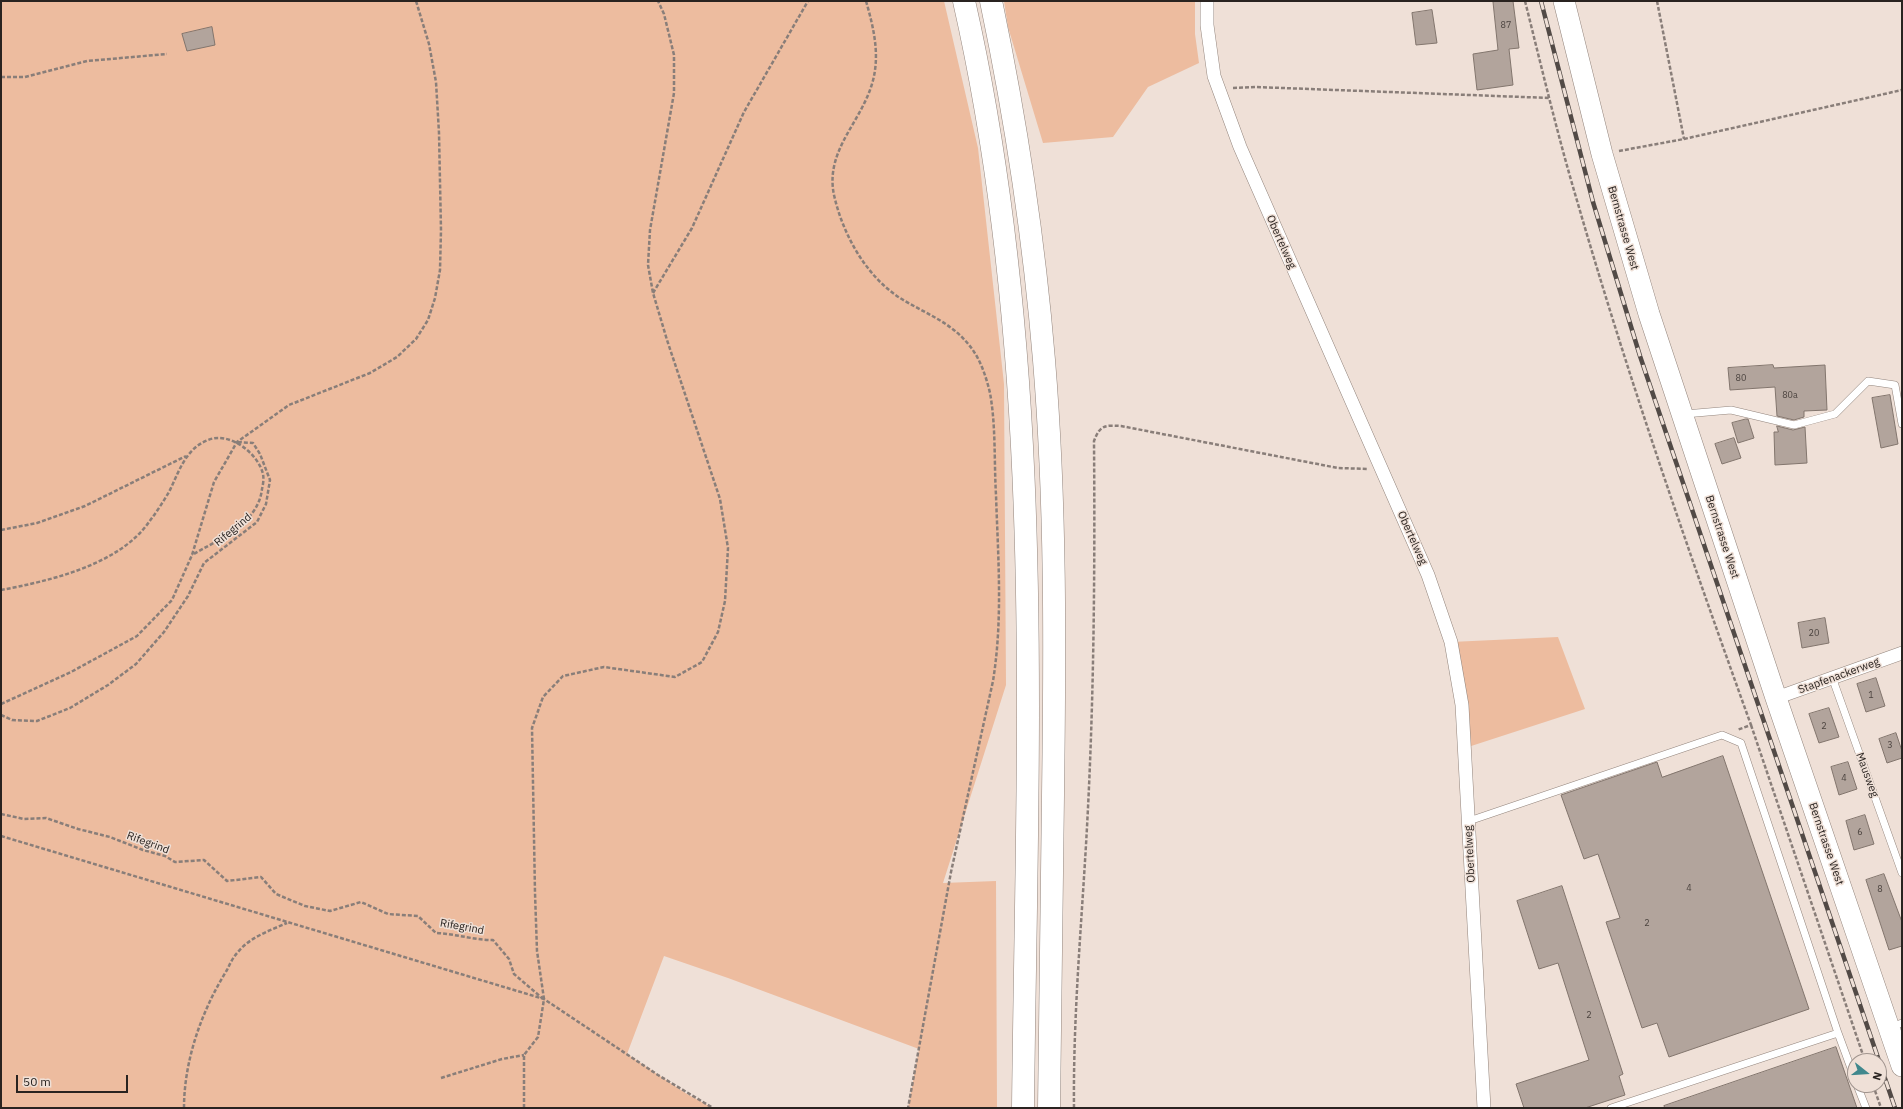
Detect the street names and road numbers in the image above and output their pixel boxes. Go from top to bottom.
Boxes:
street label: Bernstrasse West [1605,185,1641,271]
street label: Obertelweg [1263,213,1299,271]
street label: Bernstrasse West [1702,494,1742,580]
street label: Obertelweg [1394,509,1430,567]
street label: Rifegrind [212,511,254,549]
street label: Stapfenackerweg [1797,655,1881,697]
street label: Mausweg [1853,751,1881,799]
street label: Bernstrasse West [1806,801,1846,887]
street label: Obertelweg [1462,825,1478,883]
street label: Rifegrind [125,829,171,857]
street label: Rifegrind [439,917,485,937]

